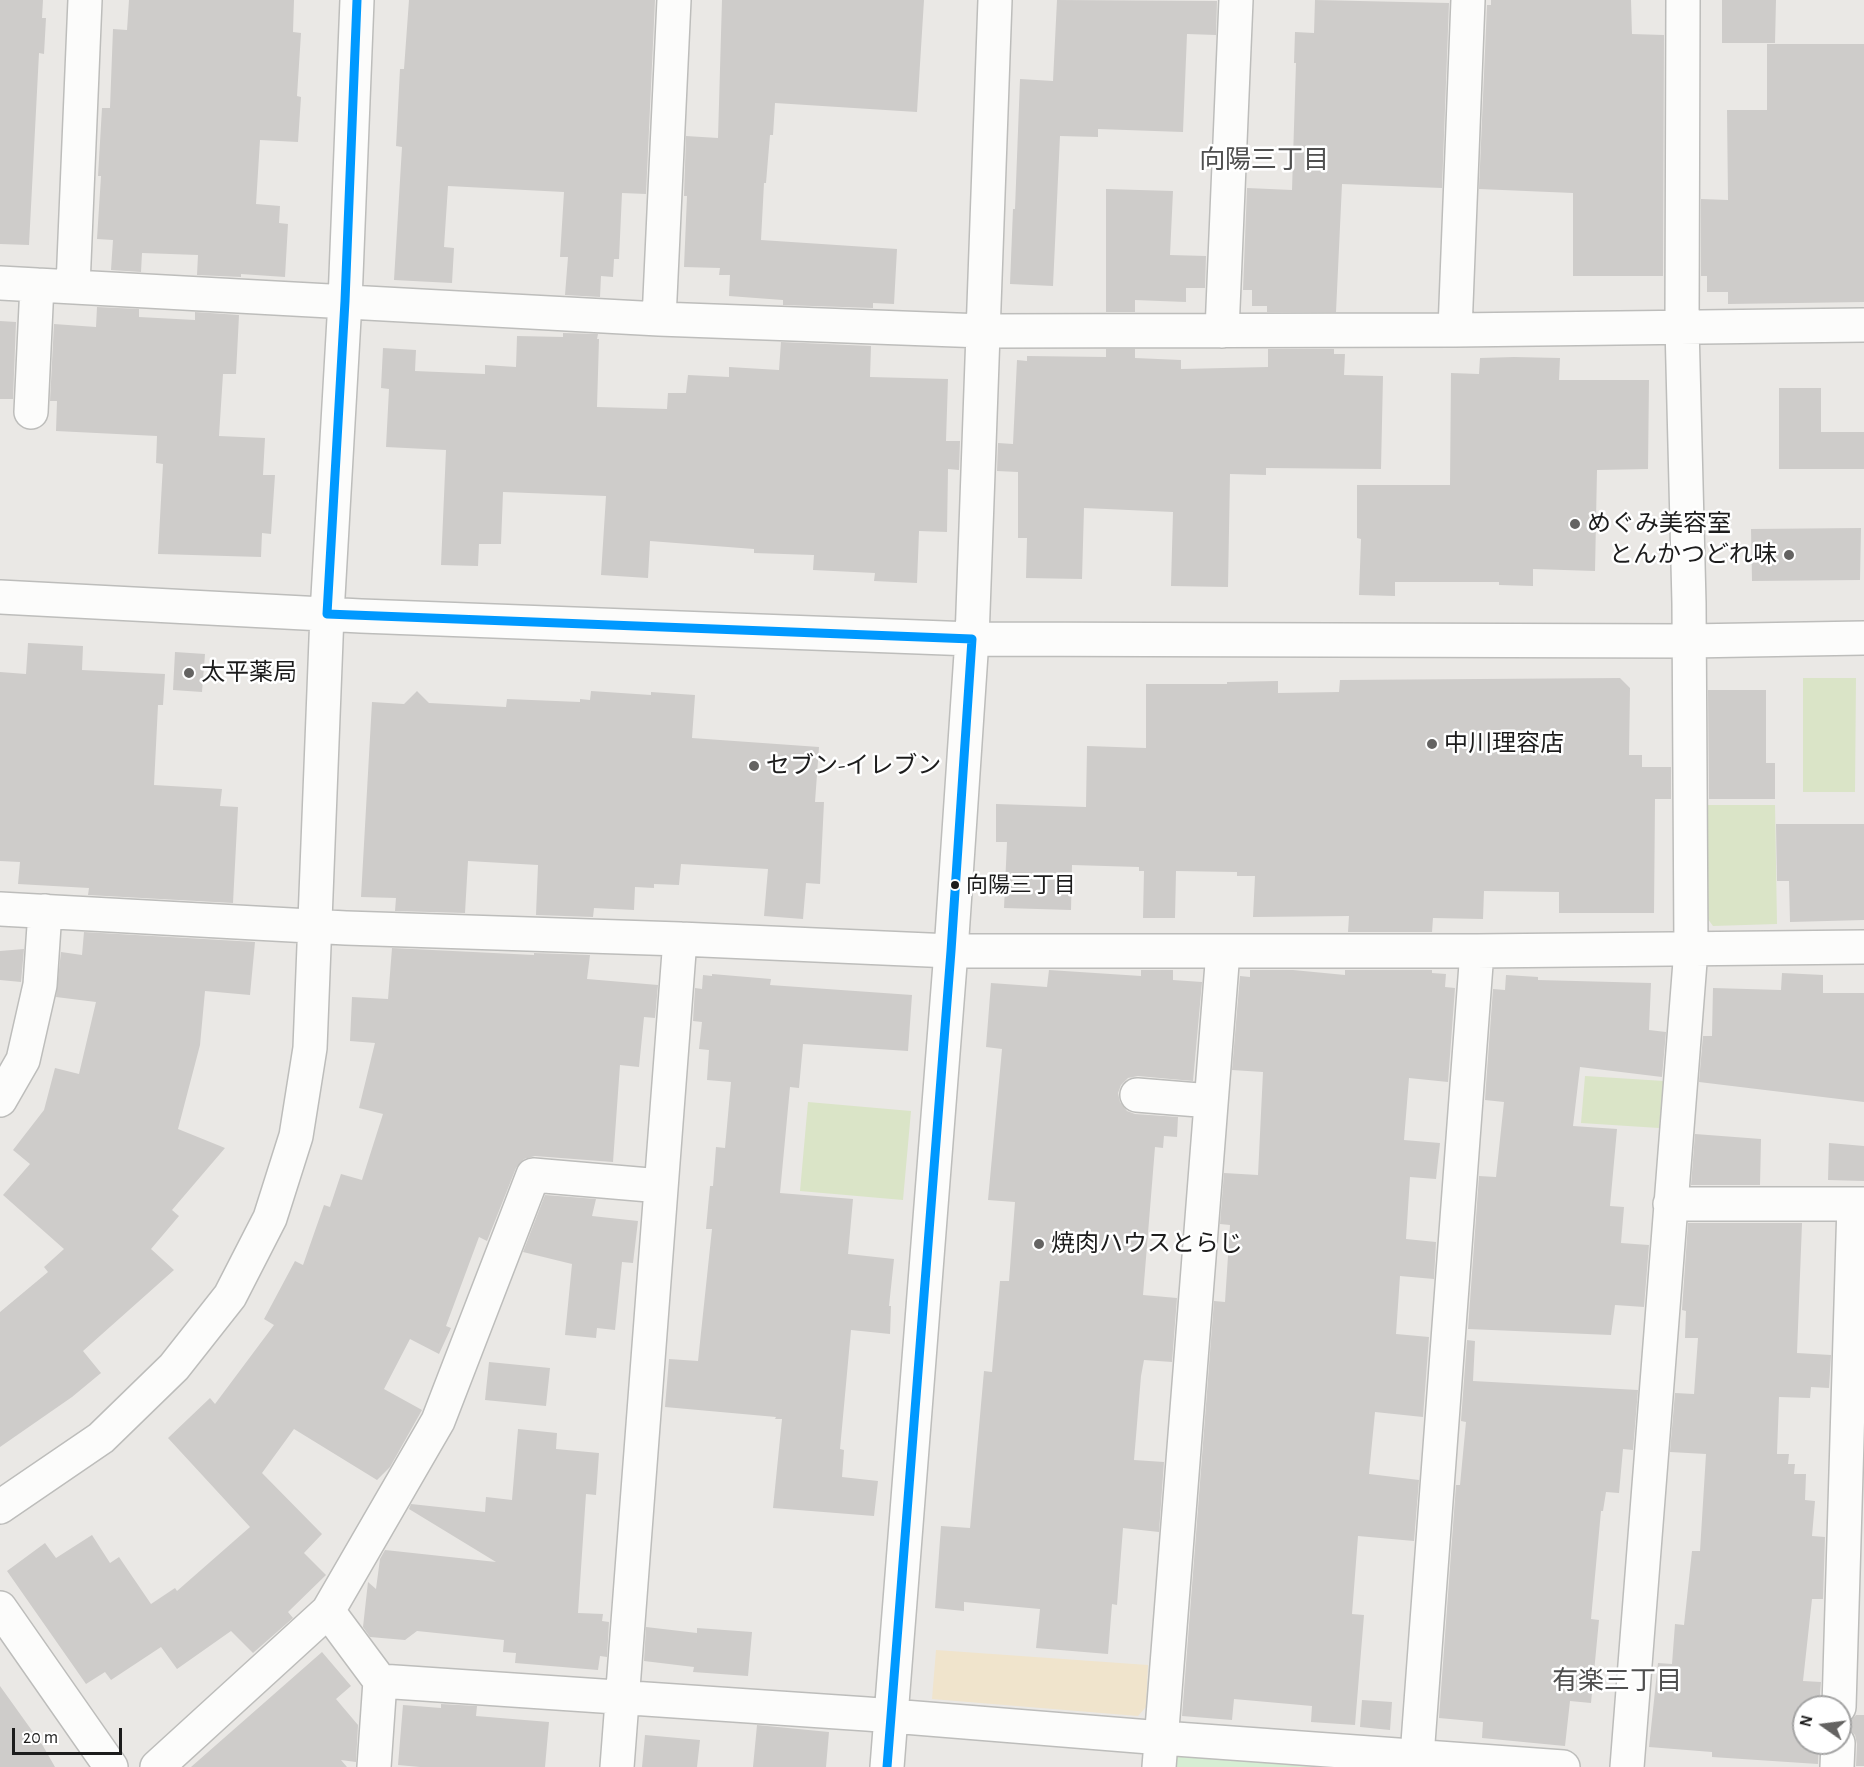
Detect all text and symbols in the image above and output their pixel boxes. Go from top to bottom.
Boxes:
district label: 向陽三丁目 [1199,144,1329,176]
place label: めぐみ美容室 [1587,510,1731,538]
marker: めぐみ美容室 [1568,517,1582,531]
place label: とんかつどれ味 [1609,541,1777,569]
marker: とんかつどれ味 [1782,548,1796,562]
place label: 太平薬局 [201,659,297,687]
marker: 太平薬局 [182,666,196,680]
place label: 中川理容店 [1444,730,1564,758]
marker: 中川理容店 [1425,737,1439,751]
place label: セブン-イレブン [766,752,941,780]
marker: セブン-イレブン [747,759,761,773]
place label: 向陽三丁目 [966,872,1076,898]
marker: 向陽三丁目 [949,879,961,891]
place label: 焼肉ハウスとらじ [1051,1230,1243,1258]
marker: 焼肉ハウスとらじ [1032,1237,1046,1251]
district label: 有楽三丁目 [1552,1665,1682,1697]
north arrow [1792,1695,1852,1755]
text: N [1797,1714,1816,1728]
scale bar [15,1716,124,1754]
text: 20 m [23,1729,58,1747]

